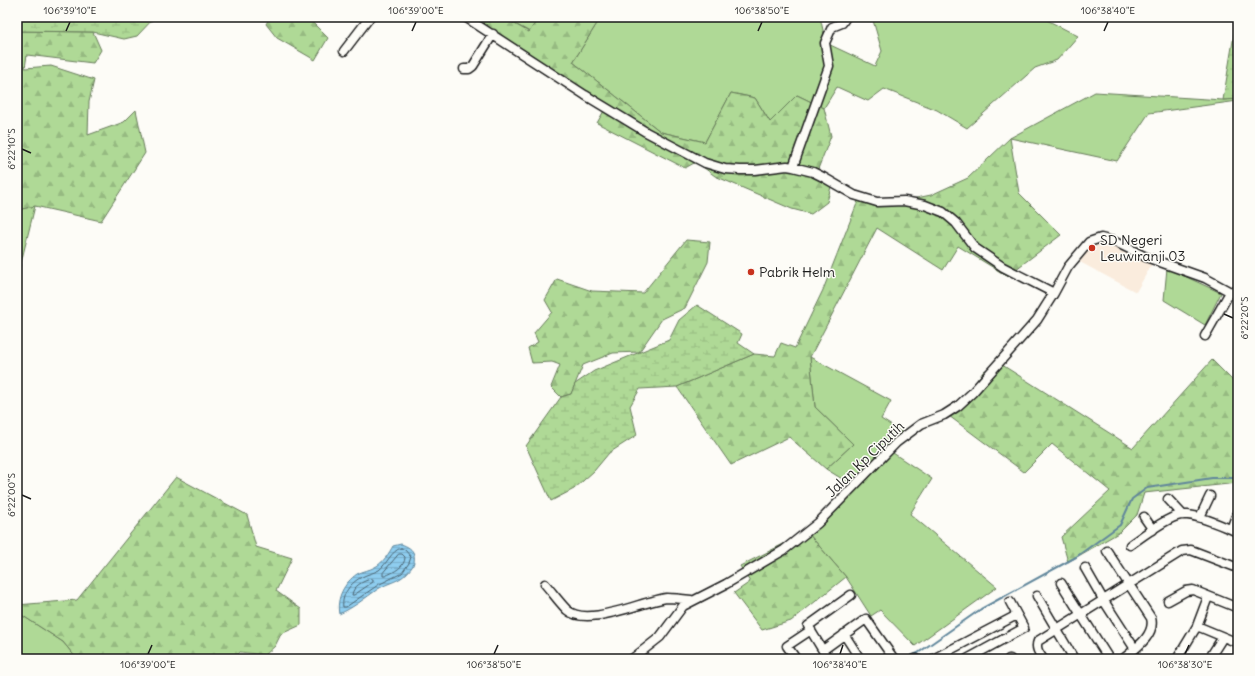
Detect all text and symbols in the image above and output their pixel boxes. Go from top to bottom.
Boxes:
text: 106°39'10"E [44,4,97,17]
text: 106°39'00"E [388,4,444,17]
text: 106°38'50"E [735,4,789,17]
text: 106°38'40"E [1081,4,1135,17]
text: 6°22'10"S [5,128,18,170]
place label: SD Negeri Leuwiranji 03 [1100,231,1186,265]
marker: SD Negeri Leuwiranji 03 [1087,243,1097,253]
place label: Pabrik Helm [759,263,835,281]
marker: Pabrik Helm [746,267,756,277]
text: 6°22'20"S [1238,296,1251,340]
street label: Jalan Kp Ciputih [822,417,908,501]
text: 6°22'00"S [5,473,18,517]
text: 106°39'00"E [120,658,176,671]
text: 106°38'50"E [467,658,521,671]
text: 106°38'40"E [813,658,867,671]
text: 106°38'30"E [1158,658,1212,671]

